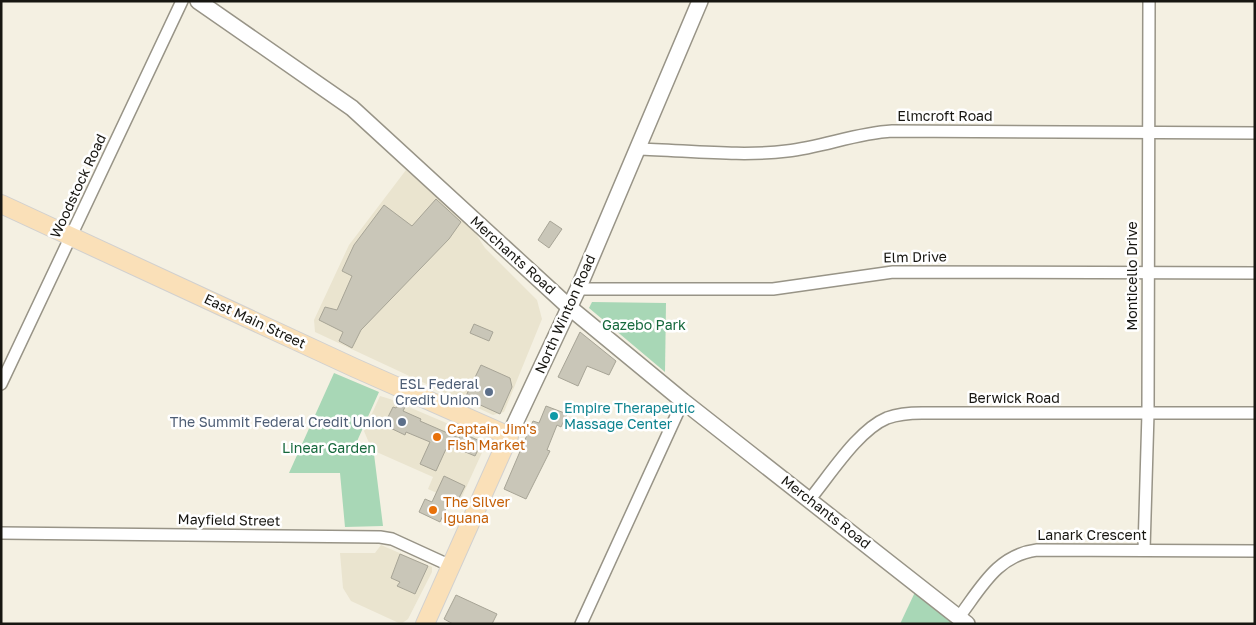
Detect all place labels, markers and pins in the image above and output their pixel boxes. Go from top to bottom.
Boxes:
place label: ESL Federal Credit Union [395,375,479,408]
marker: ESL Federal Credit Union [483,386,495,398]
place label: Empire Therapeutic Massage Center [564,399,695,432]
marker: Empire Therapeutic Massage Center [548,410,560,422]
place label: The Summit Federal Credit Union [170,413,392,430]
marker: The Summit Federal Credit Union [396,416,408,428]
place label: Captain Jim's Fish Market [447,420,537,453]
marker: Captain Jim's Fish Market [431,431,443,443]
place label: The Silver Iguana [443,493,511,526]
marker: The Silver Iguana [427,504,439,516]

